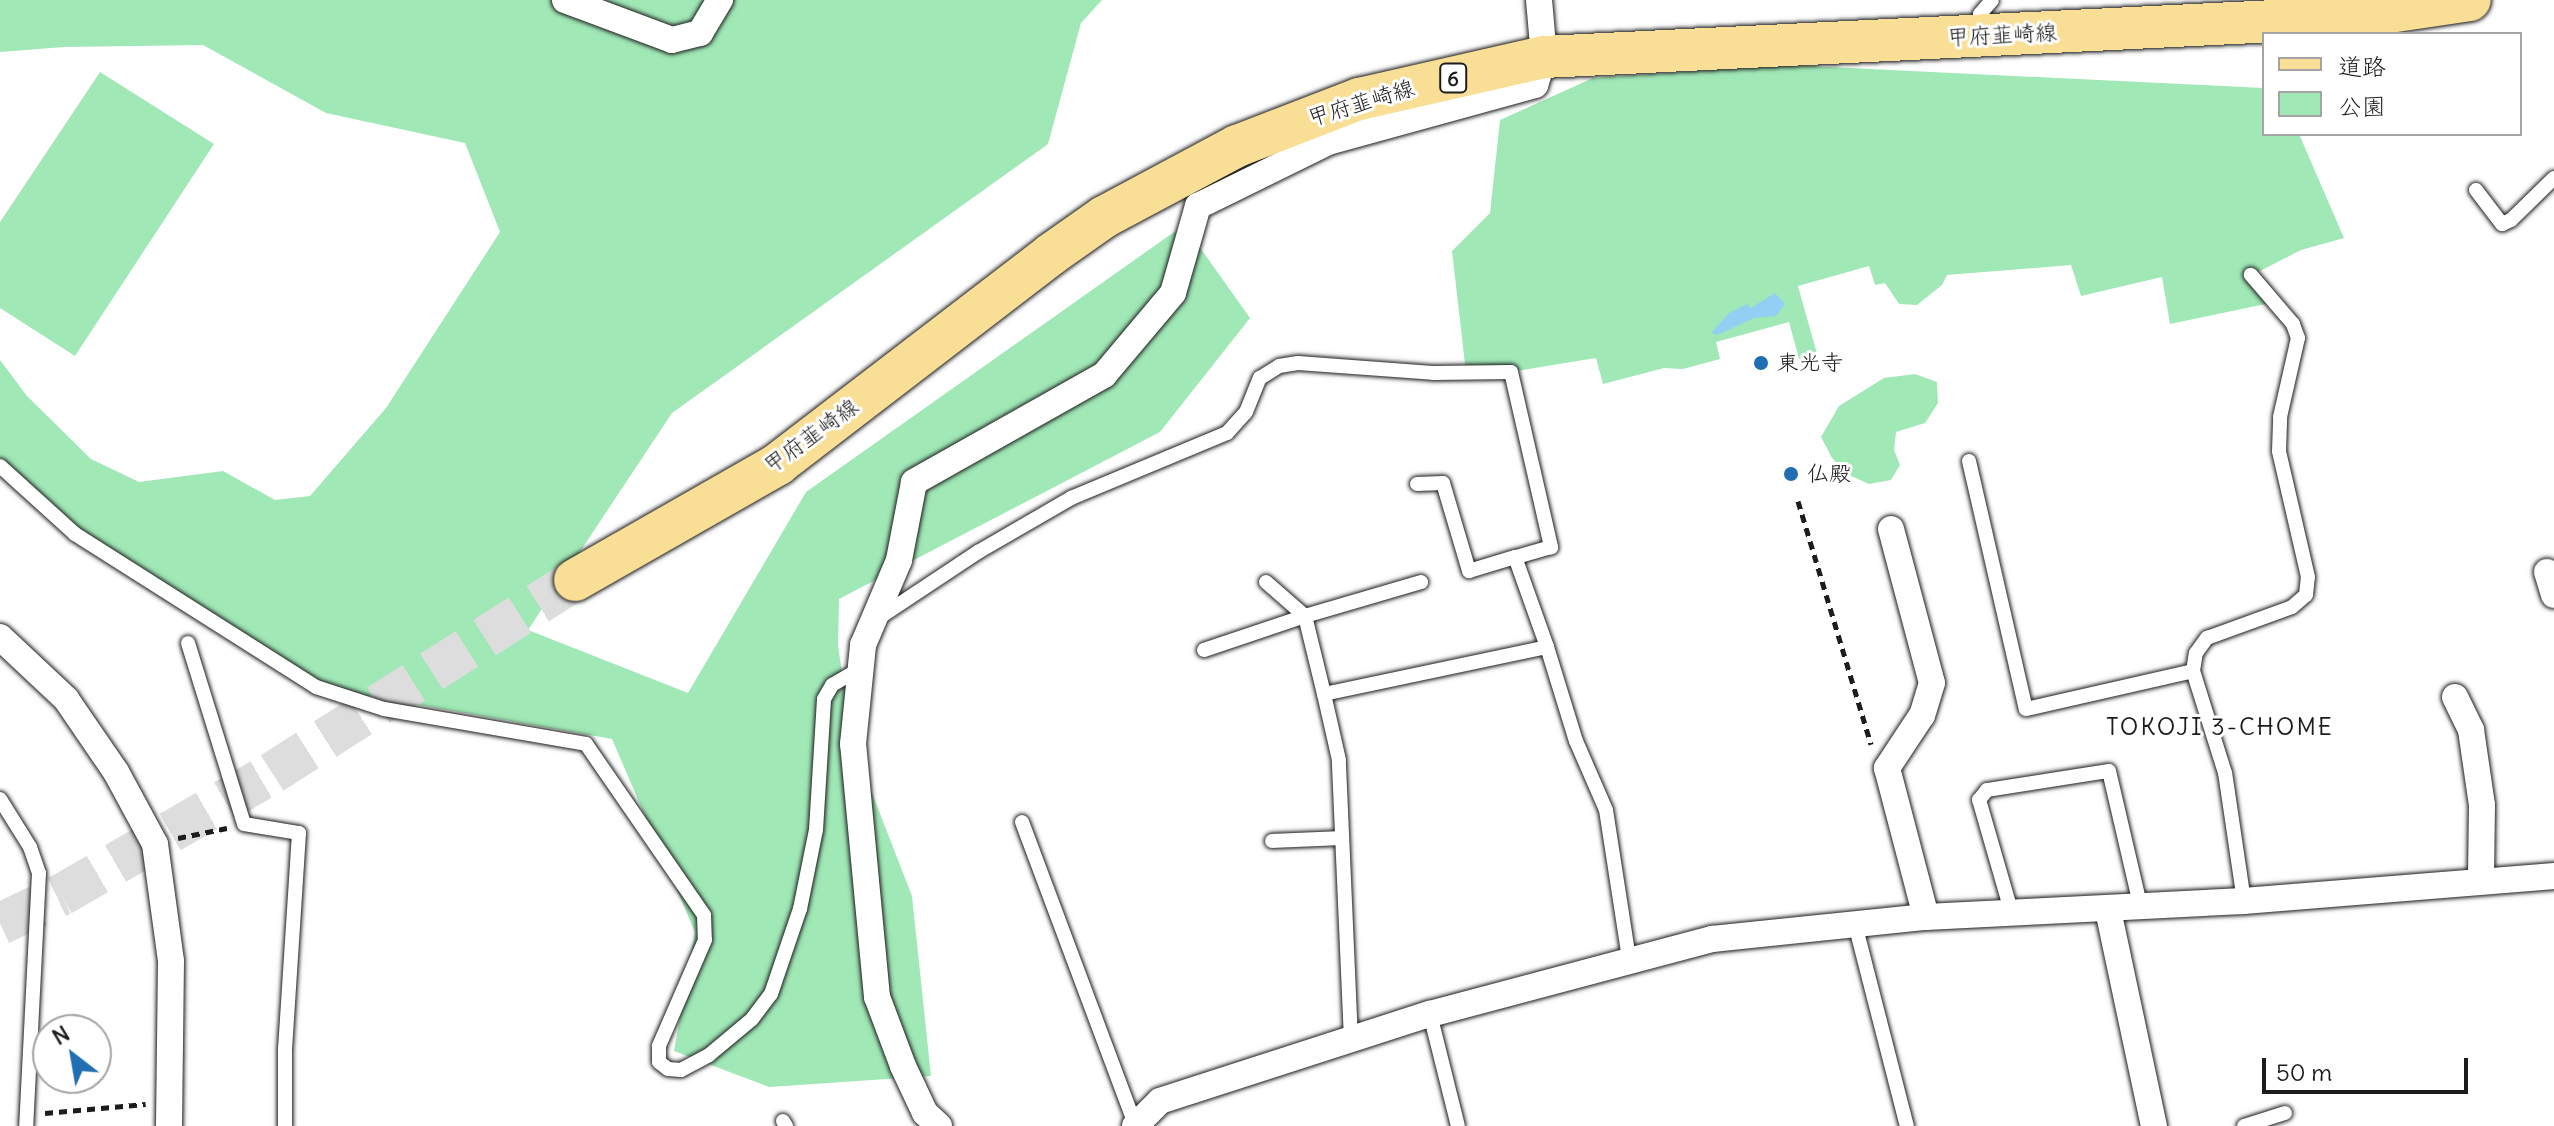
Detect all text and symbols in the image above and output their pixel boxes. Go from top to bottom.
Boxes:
street label: 甲府韮崎線 [1946,19,2058,51]
legend [2262,32,2522,136]
text: 道路 [2338,51,2386,81]
road number: 6 [1439,62,1467,94]
street label: 甲府韮崎線 [1305,74,1417,132]
text: 公園 [2338,91,2386,121]
place label: 東光寺 [1777,350,1843,376]
marker: 東光寺 [1752,354,1770,372]
street label: 甲府韮崎線 [759,393,863,479]
place label: 仏殿 [1807,461,1851,487]
marker: 仏殿 [1782,465,1800,483]
district label: TOKOJI 3-CHOME [2106,713,2334,741]
north arrow [32,1014,112,1094]
text: N [47,1019,74,1051]
scale bar [2266,1042,2472,1092]
text: 50 m [2276,1057,2332,1087]

